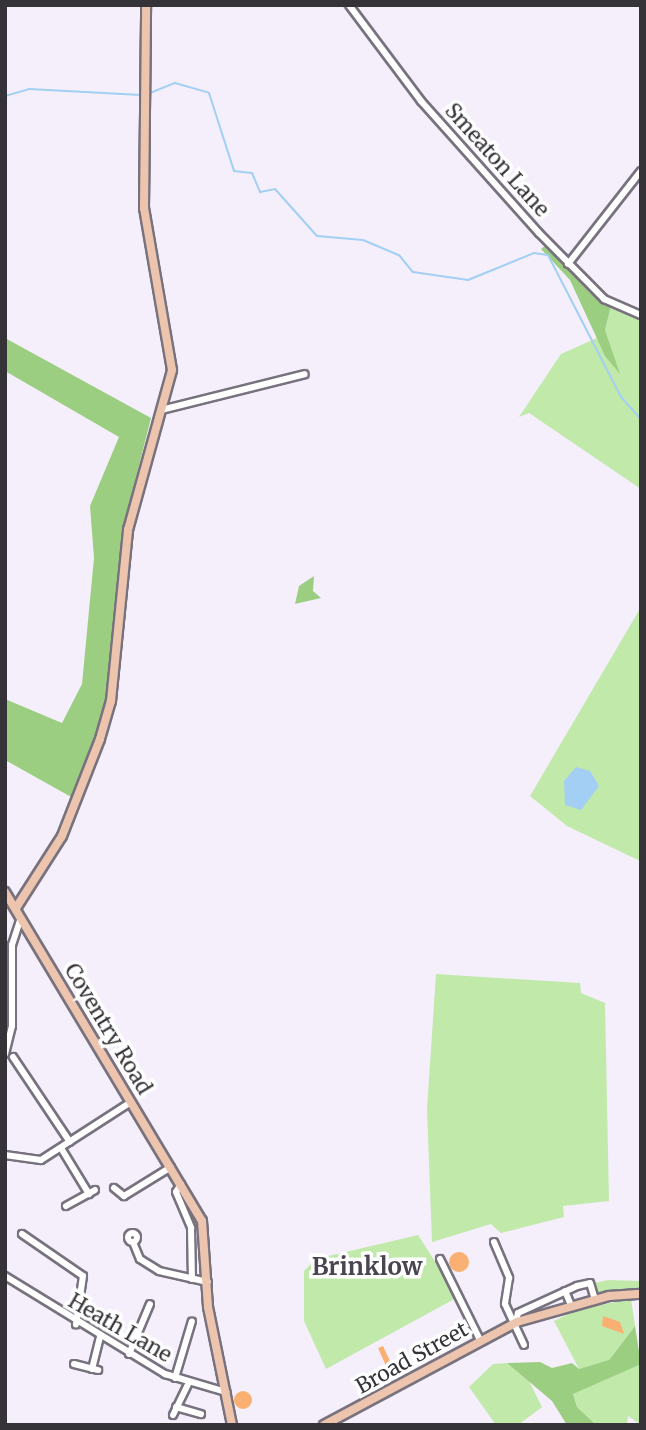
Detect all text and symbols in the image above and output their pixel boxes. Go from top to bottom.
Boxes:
street label: Smeaton Lane [440,98,554,222]
street label: Coventry Road [59,959,157,1099]
district label: Brinklow [312,1253,422,1281]
street label: Heath Lane [64,1288,176,1368]
street label: Broad Street [351,1317,473,1399]

